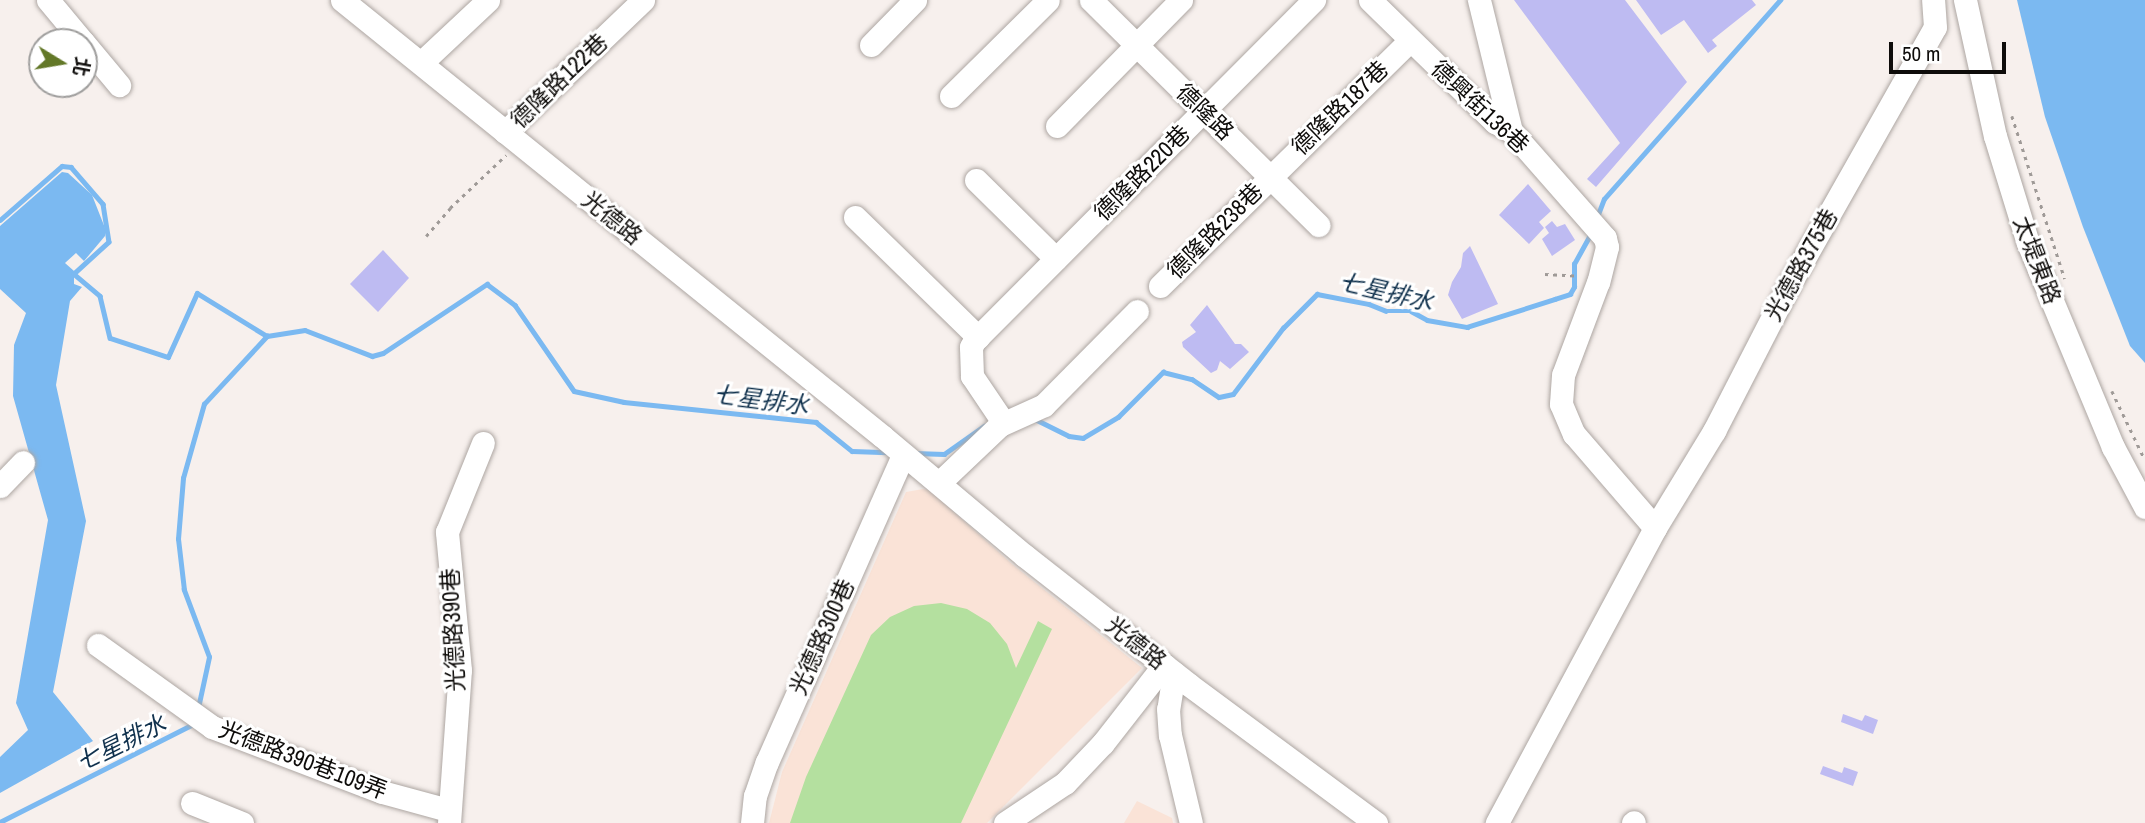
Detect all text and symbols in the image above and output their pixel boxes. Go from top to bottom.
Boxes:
north arrow [28,28,98,98]
street label: 德隆路122巷 [505,28,613,134]
scale bar [1893,28,2010,72]
text: 50 m [1902,39,1940,68]
text: 北 [67,55,96,78]
street label: 德隆路187巷 [1286,55,1394,161]
street label: 德興街136巷 [1425,55,1535,159]
street label: 德隆路 [1171,78,1239,146]
street label: 德隆路220巷 [1089,120,1195,226]
street label: 德隆路238巷 [1162,178,1268,284]
street label: 光德路 [577,186,647,250]
street label: 光德路375巷 [1759,204,1843,326]
street label: 太堤東路 [2008,212,2066,308]
water label: 七星排水 [1336,267,1436,317]
water label: 七星排水 [712,380,810,420]
street label: 光德路390巷 [436,568,470,692]
street label: 光德路300巷 [784,575,860,699]
street label: 光德路 [1100,611,1172,675]
water label: 七星排水 [72,709,170,777]
street label: 光德路390巷109弄 [215,715,391,805]

